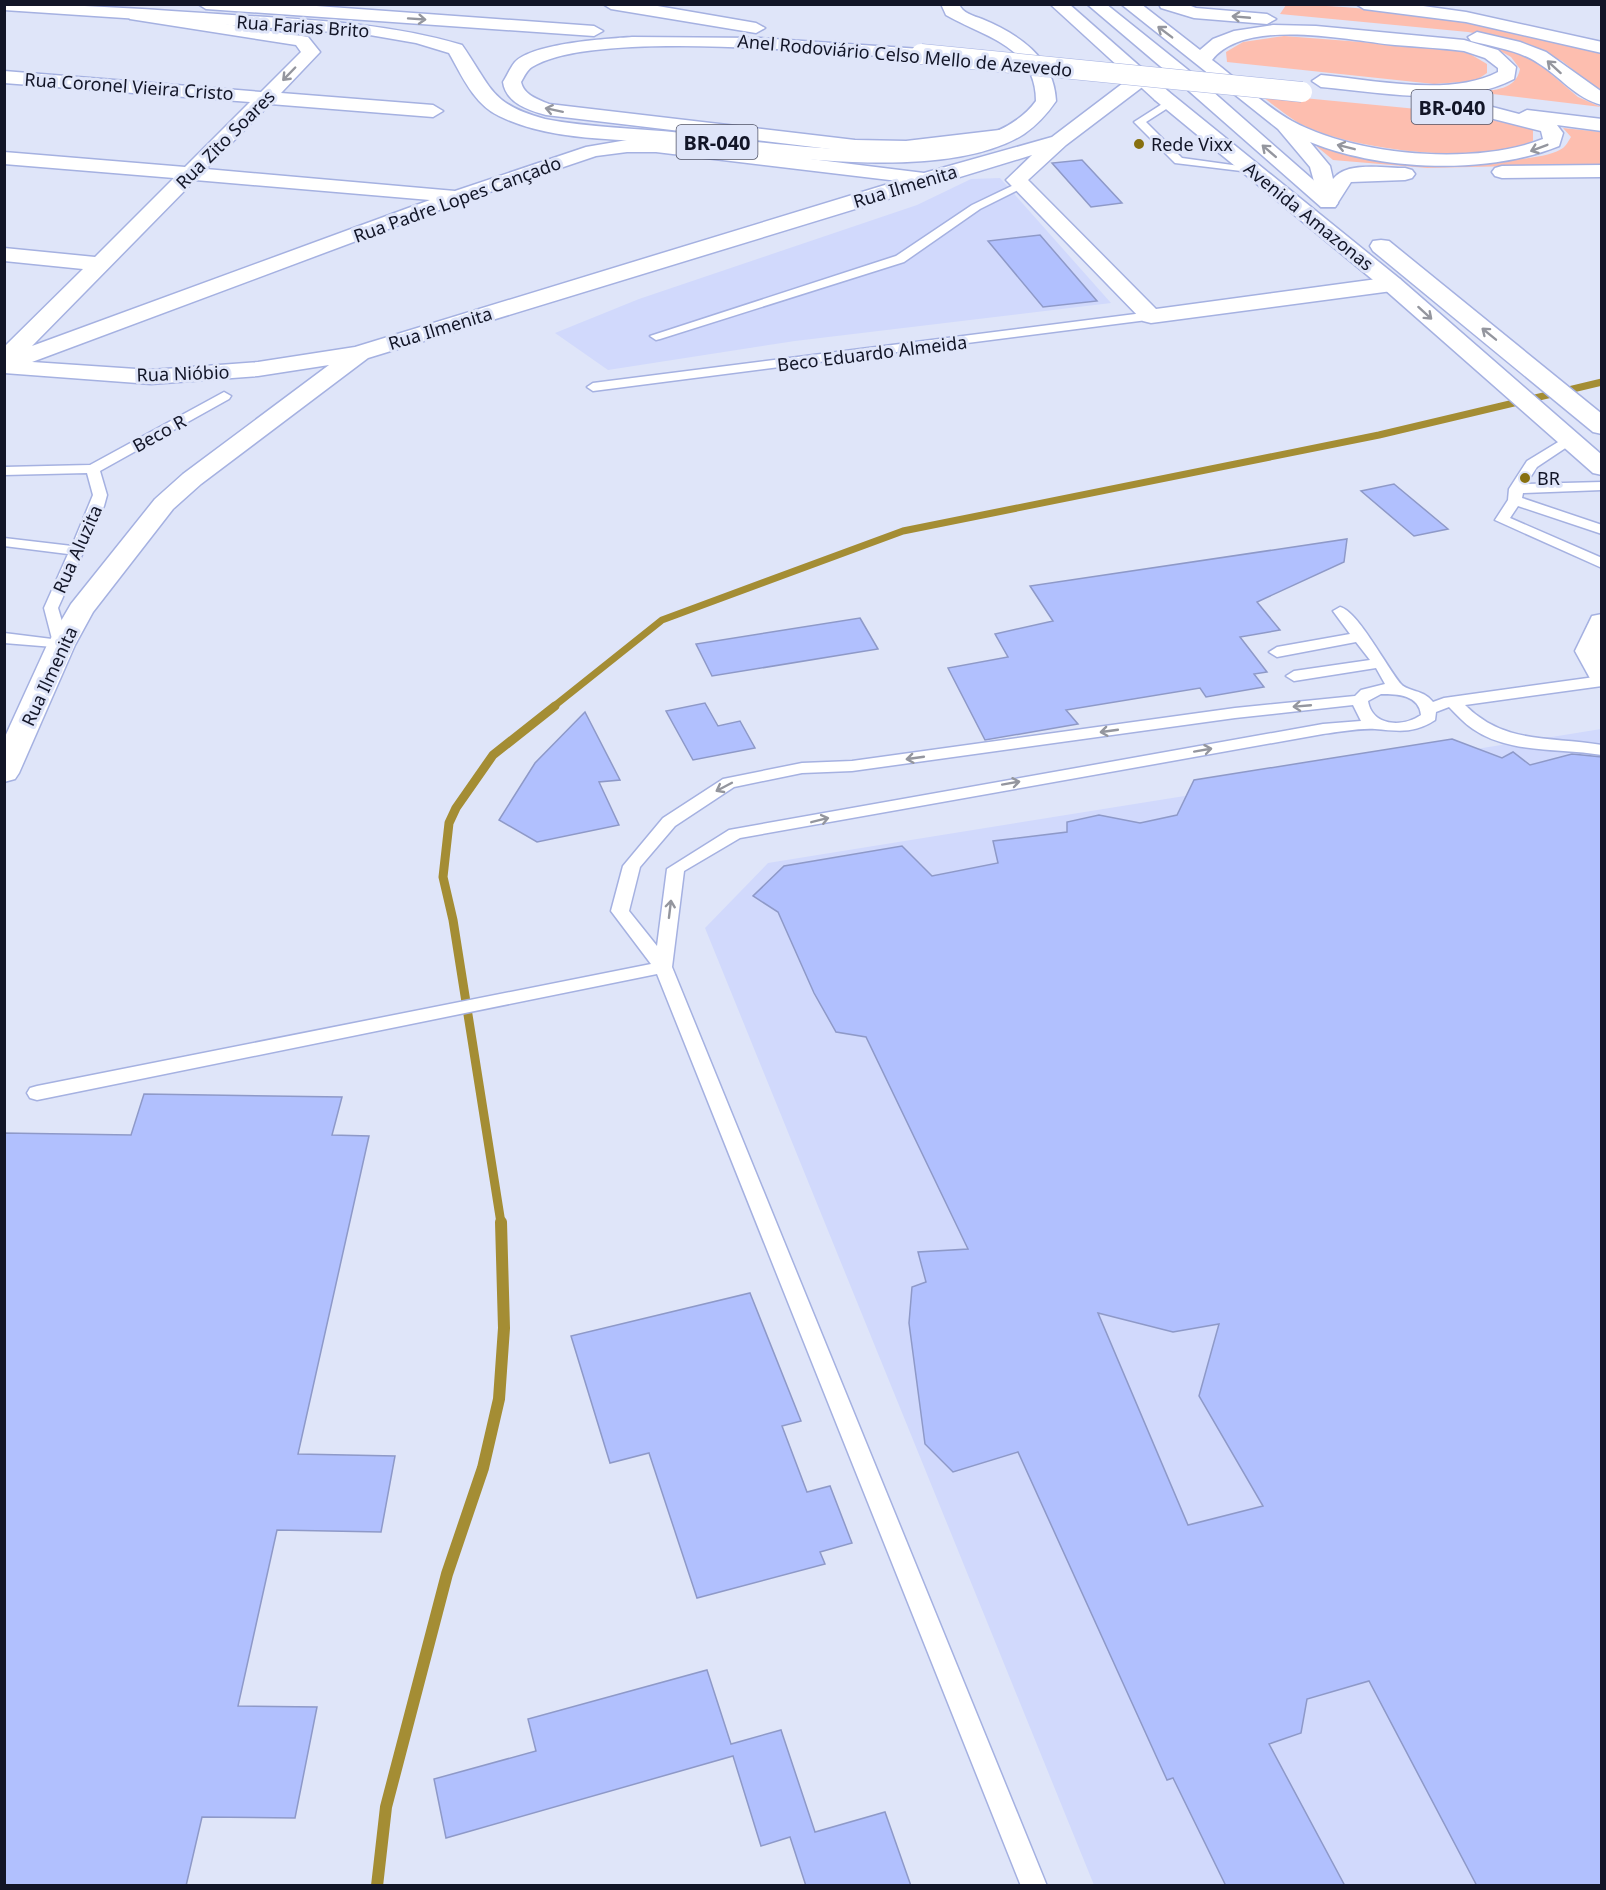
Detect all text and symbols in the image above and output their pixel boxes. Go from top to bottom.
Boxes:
street label: Rua Farias Brito [236,9,370,43]
one-way arrow [1231,11,1251,22]
one-way arrow [406,14,426,25]
one-way arrow [1158,26,1174,39]
street label: Anel Rodoviário Celso Mello de Azevedo [737,28,1073,82]
one-way arrow [1546,60,1561,74]
street label: Rua Coronel Vieira Cristo [24,67,234,105]
one-way arrow [282,67,296,82]
street label: Rua Zito Soares [170,84,280,194]
road number: BR-040 [1412,90,1492,124]
one-way arrow [544,104,564,115]
road number: BR-040 [676,125,758,159]
place label: Rede Vixx [1151,132,1233,156]
marker: Rede Vixx [1132,137,1146,151]
one-way arrow [1337,141,1356,153]
one-way arrow [1530,143,1549,154]
one-way arrow [1261,144,1277,157]
street label: Rua Padre Lopes Cançado [350,150,564,248]
street label: Avenida Amazonas [1239,156,1379,276]
street label: Rua Ilmenita [850,159,960,213]
street label: Rua Ilmenita [385,301,495,355]
one-way arrow [1417,306,1432,320]
one-way arrow [1482,327,1497,341]
street label: Beco Eduardo Almeida [776,329,968,377]
street label: Rua Nióbio [136,359,230,387]
street label: Beco R [128,409,190,457]
place label: BR [1537,466,1560,490]
marker: BR [1518,471,1532,485]
street label: Rua Aluzita [47,501,107,597]
street label: Rua Ilmenita [15,622,83,730]
one-way arrow [1293,701,1312,712]
one-way arrow [1099,725,1119,736]
one-way arrow [1193,744,1213,755]
one-way arrow [906,752,926,763]
one-way arrow [1001,777,1021,788]
one-way arrow [716,781,733,793]
one-way arrow [810,813,829,825]
one-way arrow [665,900,676,919]

